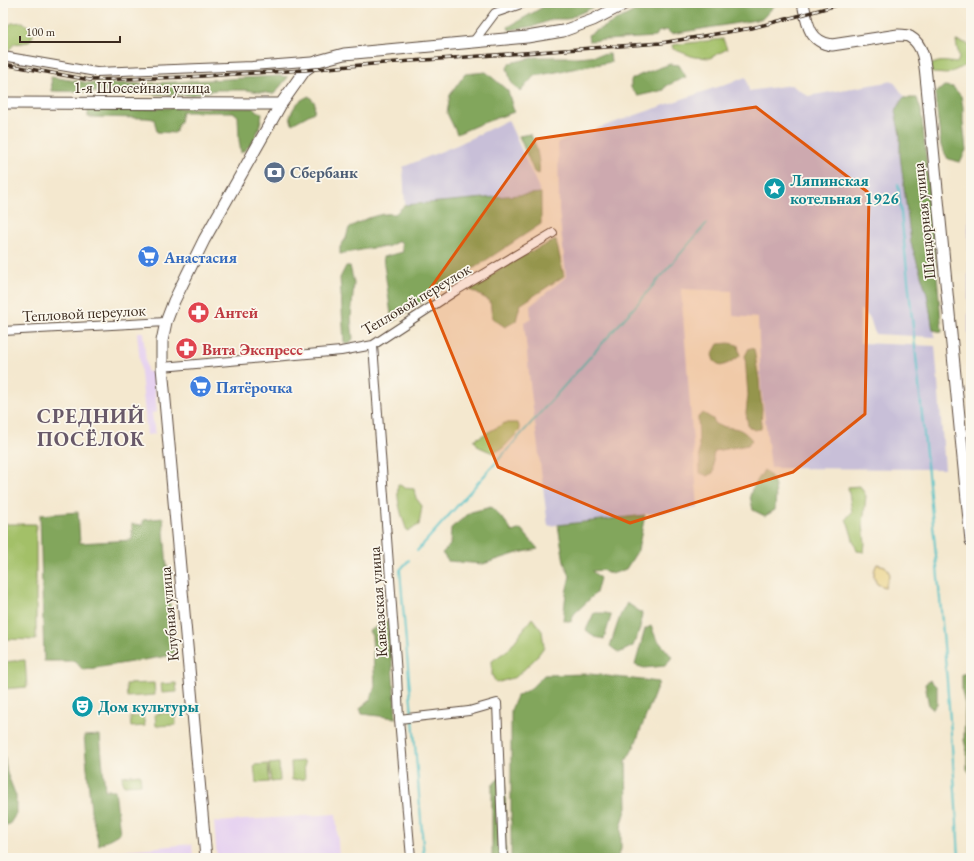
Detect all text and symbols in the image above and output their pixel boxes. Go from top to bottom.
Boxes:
scale bar [20,18,120,44]
text: 100 m [26,24,56,40]
street label: 1-я Шоссейная улица [74,77,211,98]
bank icon: Сбербанк [261,159,287,185]
street label: Шандорная улица [907,161,941,280]
place label: Сбербанк [290,162,358,183]
place label: Ляпинская котельная 1926 [790,170,899,209]
place icon: Ляпинская котельная 1926 [762,176,788,202]
supermarket icon: Анастасия [136,244,162,270]
place label: Анастасия [163,247,237,268]
street label: Тепловой переулок [357,258,475,340]
street label: Тепловой переулок [22,299,147,327]
pharmacy icon: Антей [186,299,212,325]
place label: Антей [213,302,259,323]
pharmacy icon: Вита Экспресс [173,336,199,362]
place label: Вита Экспресс [202,339,303,360]
supermarket icon: Пятёрочка [187,374,213,400]
place label: Пятёрочка [216,377,294,398]
district label: СРЕДНИЙ ПОСЁЛОК [37,403,145,452]
street label: Кавказская улица [364,545,392,658]
street label: Клубная улица [154,565,184,662]
theatre icon: Дом культуры [70,693,96,719]
place label: Дом культуры [98,696,199,717]

